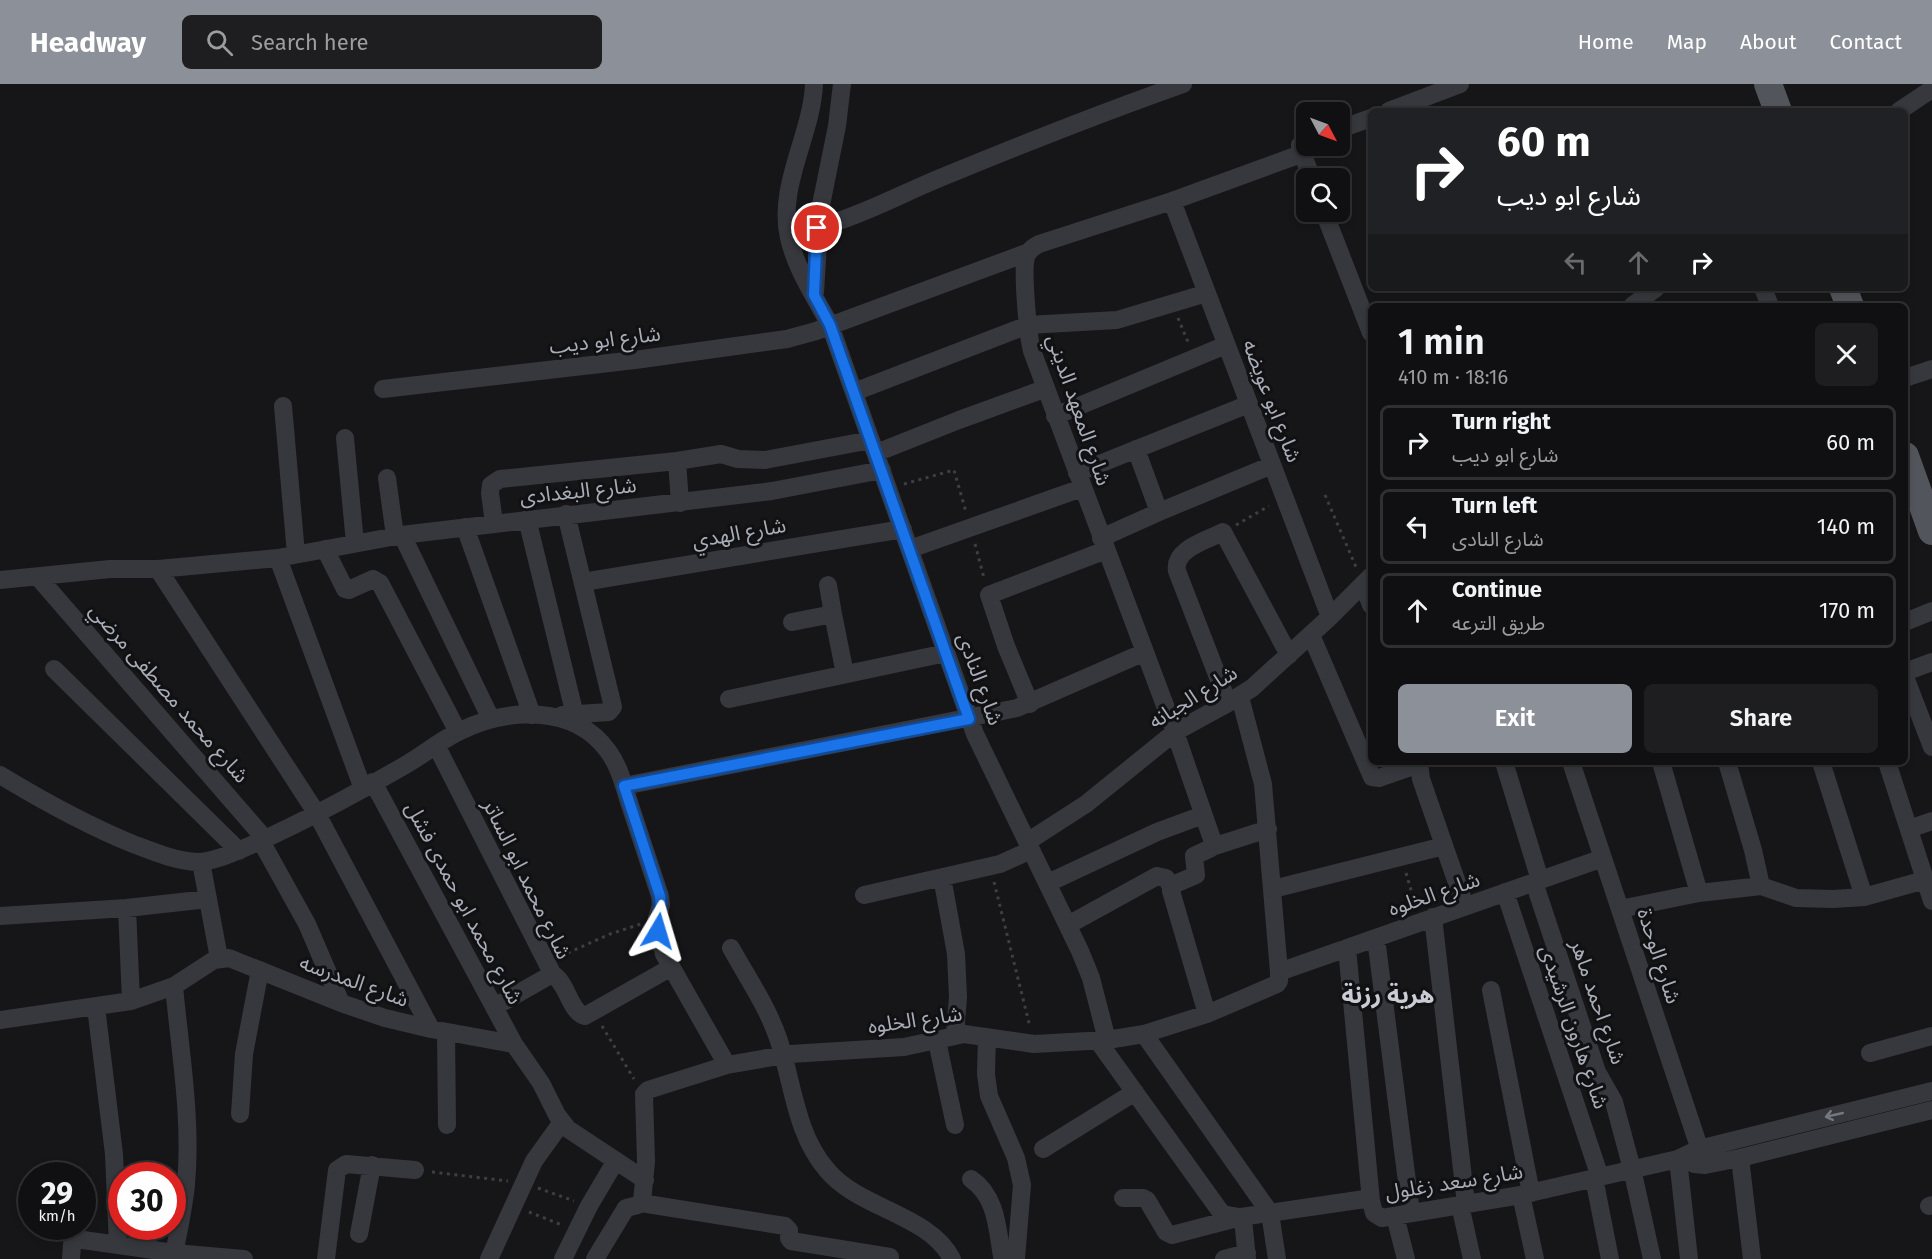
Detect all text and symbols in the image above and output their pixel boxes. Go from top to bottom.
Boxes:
search box [182,15,602,69]
text: Headway [30,26,146,59]
icon: search [203,26,236,59]
text: Search here [251,29,369,56]
text: Home [1578,29,1634,55]
text: Map [1667,29,1707,55]
text: About [1740,29,1797,55]
text: Contact [1830,29,1902,55]
north arrow [1296,102,1350,156]
map controls [1296,102,1350,222]
text: 60 m [1497,117,1591,167]
icon: right [1398,132,1476,210]
button: search [1296,168,1350,222]
text: شارع ابو ديب [1497,180,1641,212]
pin [791,202,842,253]
icon: arrive [800,211,833,244]
icon: left [1559,246,1592,279]
icon: ahead [1622,246,1655,279]
icon: right [1685,246,1718,279]
street label: شارع ابو ديب [548,320,662,362]
text: 1 min [1398,320,1485,364]
button: close [1815,323,1878,386]
street label: شارع المعهد الديني [1038,331,1117,490]
street label: شارع ابو عويضه [1235,336,1307,467]
text: 410 m · 18:16 [1398,365,1508,389]
text: Turn right [1452,408,1551,435]
icon: right [1401,426,1434,459]
text: 60 m [1826,429,1875,456]
text: شارع ابو ديب [1452,443,1559,467]
street label: شارع البغدادى [518,472,638,512]
text: Turn left [1452,492,1537,519]
icon: left [1401,510,1434,543]
street label: شارع الهدي [690,512,788,557]
text: 140 m [1817,513,1875,540]
text: شارع النادى [1452,527,1544,551]
text: Continue [1452,576,1542,603]
icon: ahead [1401,594,1434,627]
text: 170 m [1819,597,1875,624]
street label: شارع محمد مصطفى مرضي [82,598,254,790]
text: طريق الترعه [1452,611,1545,635]
street label: شارع النادى [949,629,1009,729]
street label: شارع الجبانه [1144,660,1243,736]
button: Exit [1398,684,1632,753]
button: Share [1644,684,1878,753]
street label: شارع محمد ابو الساتر [475,794,577,964]
street label: شارع محمد ابو حمدى فشل [398,797,528,1010]
street label: شارع الخلوه [1385,866,1484,924]
position arrow [626,899,690,963]
street label: شارع الوحدة [1629,905,1687,1008]
street label: شارع احمد ماهر [1562,935,1631,1068]
street label: شارع هارون الرشيدى [1532,942,1614,1113]
street label: شارع المدرسه [295,949,412,1015]
district label: هرية رزنة [1342,981,1434,1009]
street label: شارع الخلوه [866,1001,964,1041]
one-way arrow [1825,1109,1844,1121]
street label: شارع سعد زغلول [1383,1158,1525,1208]
speed limit sign: 30 [108,1162,186,1240]
text: 29 [41,1176,73,1212]
text: km/h [38,1207,76,1225]

